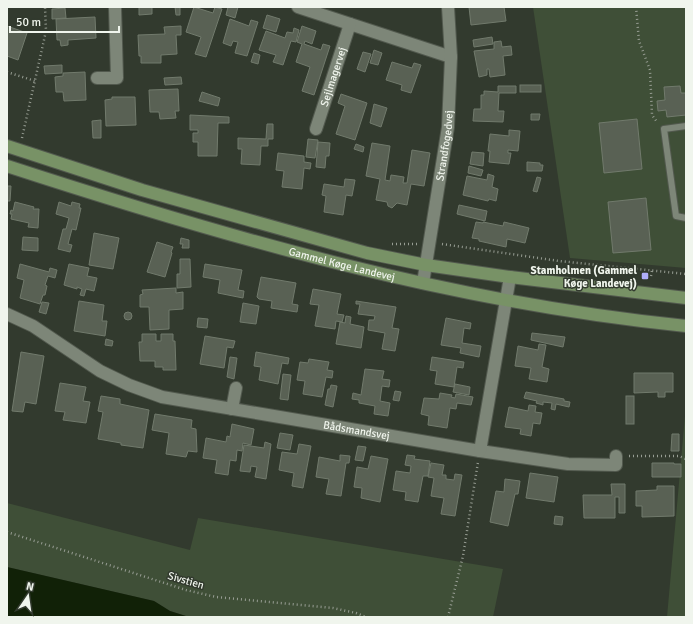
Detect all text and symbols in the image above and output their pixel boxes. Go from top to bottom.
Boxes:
scale bar [10,8,119,34]
text: 50 m [16,15,41,30]
street label: Sejlmagervej [318,46,349,108]
street label: Strandfogedvej [433,110,456,182]
street label: Gammel Køge Landevej [287,245,396,284]
place label: Stamholmen (Gammel Køge Landevej) [531,264,638,290]
marker: Stamholmen (Gammel Køge Landevej) [640,271,650,281]
street label: Bådsmandsvej [322,418,391,443]
street label: Sivstien [166,569,206,592]
north arrow [8,576,48,616]
text: N [25,580,35,594]

